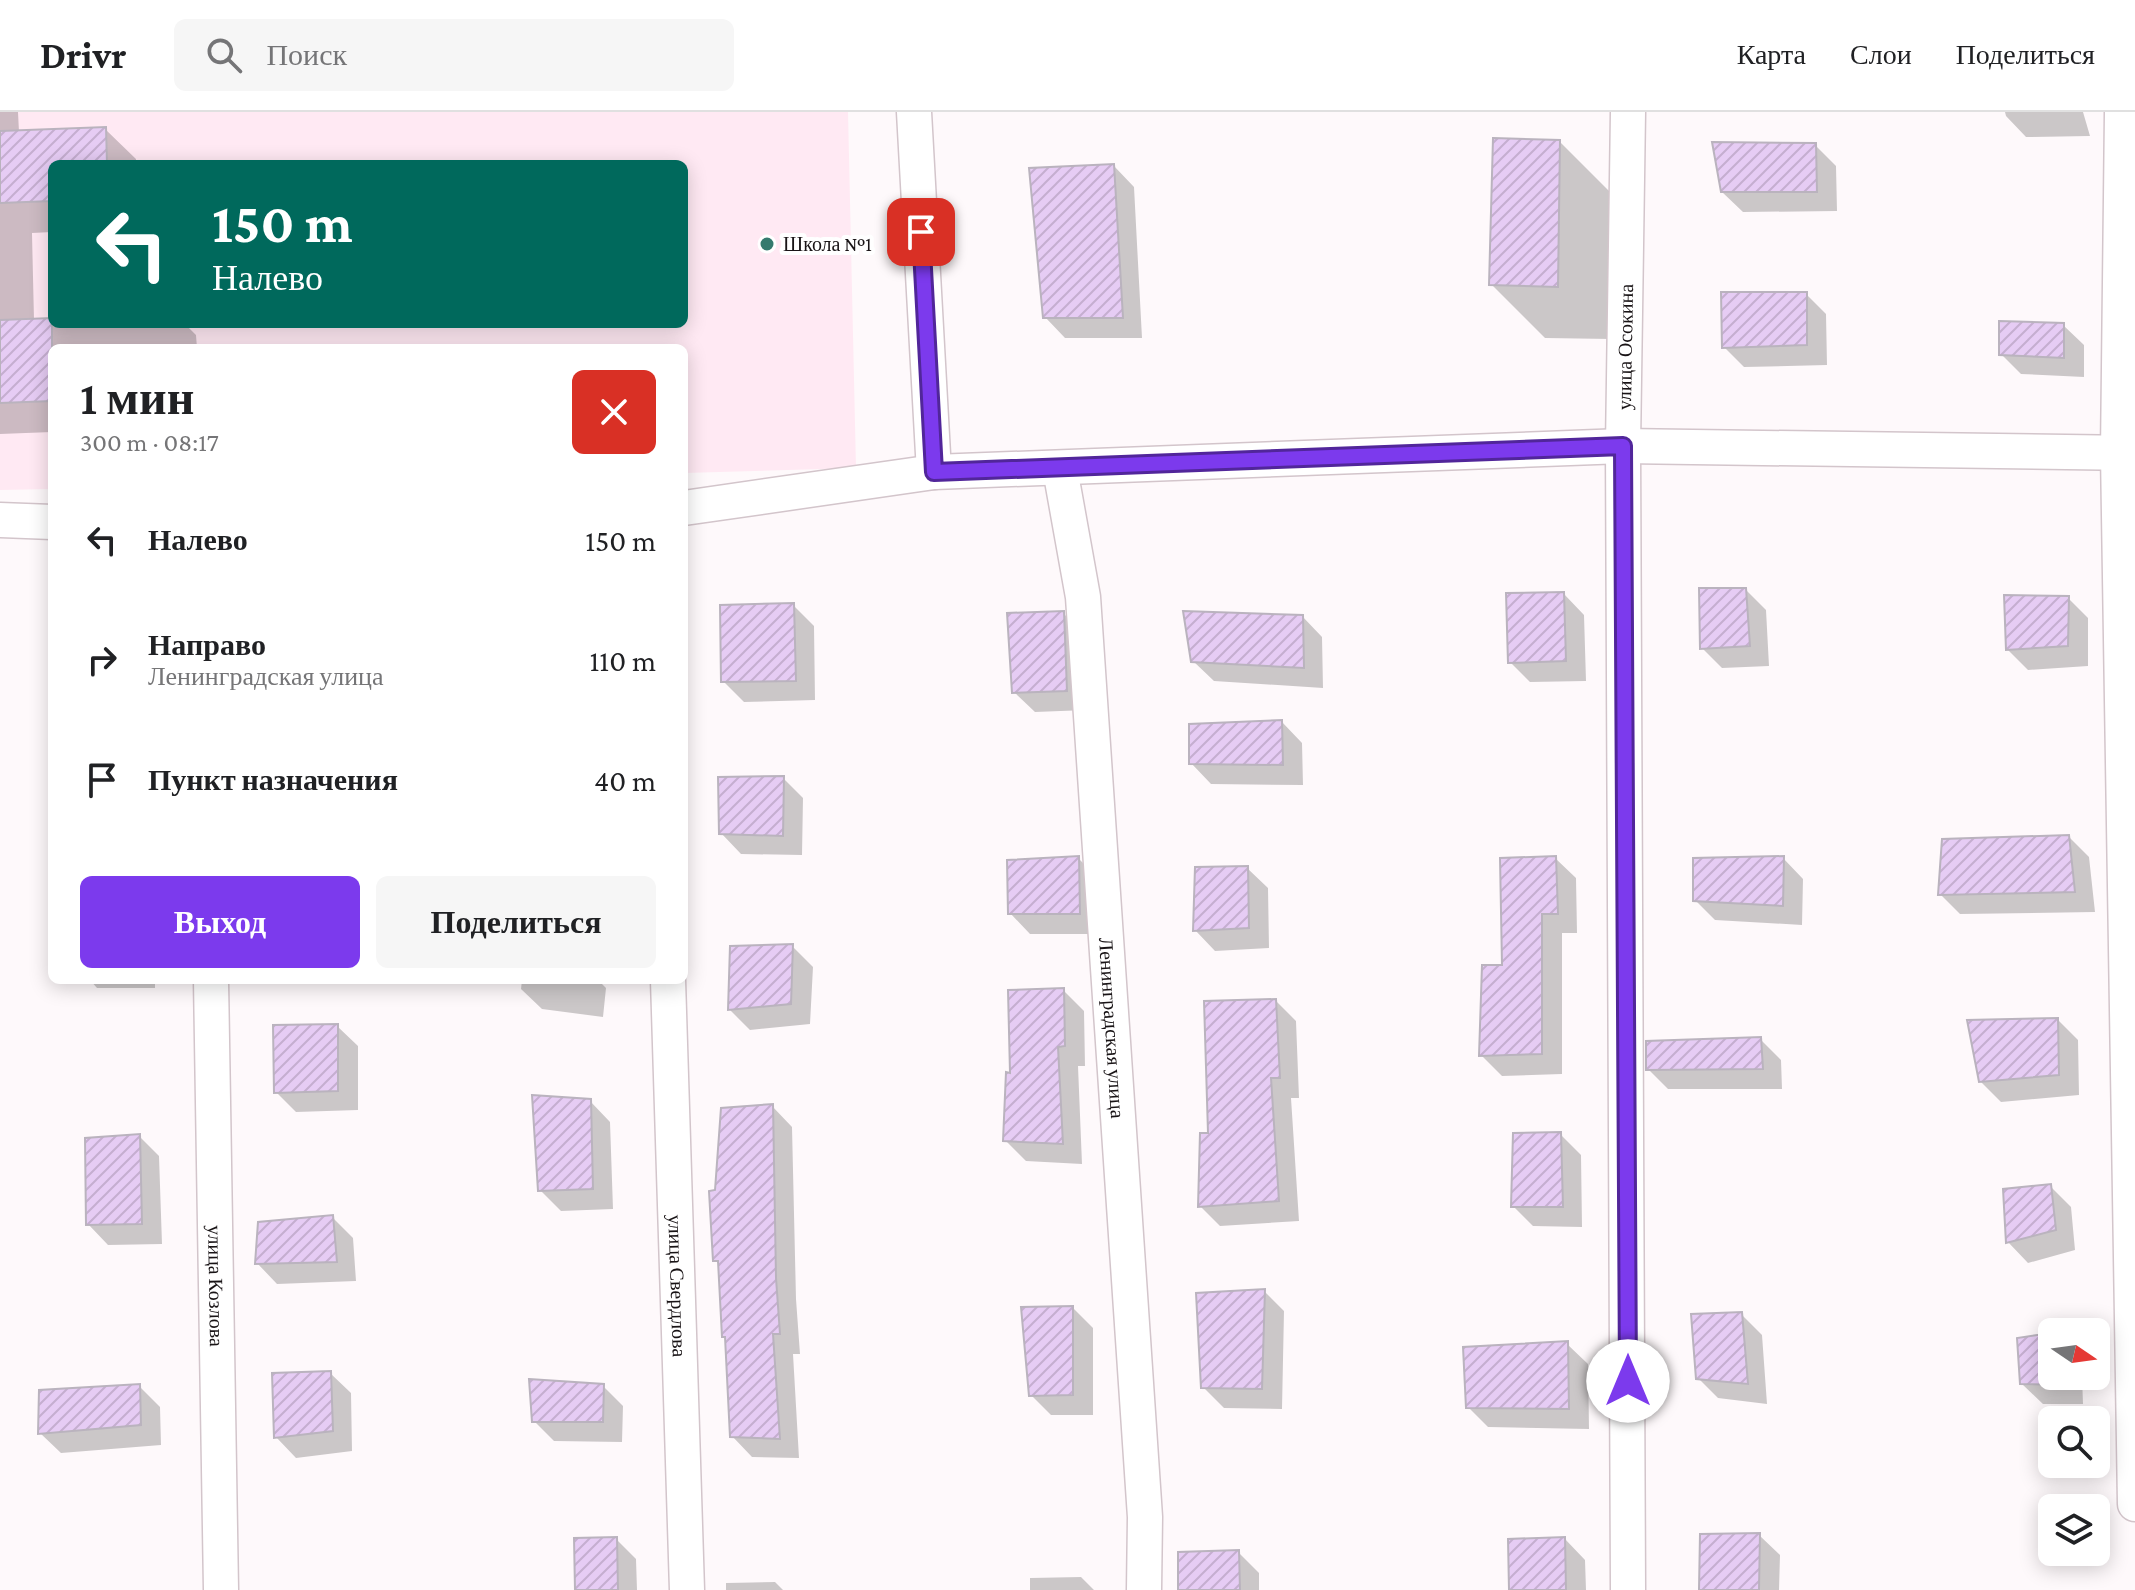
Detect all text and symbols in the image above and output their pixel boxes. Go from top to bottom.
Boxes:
search box [174,19,734,91]
icon: search [202,33,246,77]
text: Drivr [40,34,126,76]
text: Поиск [266,38,347,71]
text: Карта [1737,39,1806,70]
text: Слои [1850,39,1912,70]
text: Поделиться [1956,39,2095,70]
icon: left [80,192,184,296]
text: 150 m [212,192,353,254]
pin [887,198,955,266]
icon: arrive [899,210,943,254]
place label: Школа №1 [783,233,872,255]
marker: Школа №1 [758,235,776,253]
text: Налево [212,258,323,298]
street label: улица Осокина [1613,283,1638,410]
button: close [572,370,656,454]
text: 1 мин [80,371,194,424]
text: 300 m · 08:17 [80,428,219,457]
icon: left [80,518,124,562]
text: Налево [148,523,248,556]
text: 150 m [585,524,656,557]
text: Направо [148,628,266,661]
icon: right [80,638,124,682]
text: 110 m [589,644,656,677]
text: Ленинградская улица [148,662,384,691]
icon: arrive [80,758,124,802]
text: Пункт назначения [148,763,398,796]
text: 40 m [594,764,656,797]
button: Выход [80,876,360,968]
button: Поделиться [376,876,656,968]
street label: Ленинградская улица [1095,937,1129,1119]
street label: улица Свердлова [663,1214,691,1358]
street label: улица Козлова [203,1225,228,1347]
north arrow [2038,1318,2110,1390]
map controls [2038,1318,2110,1566]
position arrow [1586,1339,1670,1423]
button: search [2038,1406,2110,1478]
button: layers [2038,1494,2110,1566]

